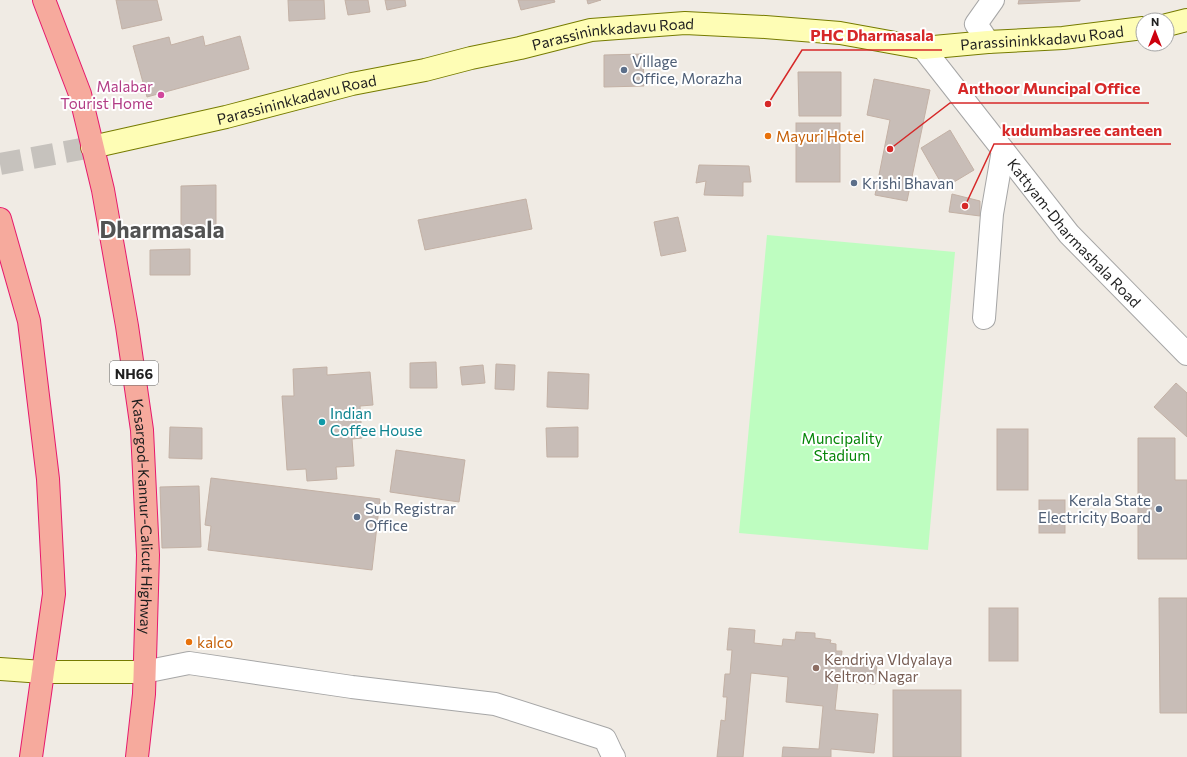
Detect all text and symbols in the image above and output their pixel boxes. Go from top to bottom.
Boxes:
north arrow [1135,12,1175,52]
street label: Parassininkkadavu Road [530,14,695,54]
text: N [1151,15,1159,28]
callout: PHC Dharmasala [802,22,942,50]
street label: Parassininkkadavu Road [959,22,1125,54]
text: PHC Dharmasala [810,25,934,44]
place label: Village Office, Morazha [632,52,742,87]
marker: Village Office, Morazha [619,65,629,75]
street label: Parassininkkadavu Road [215,71,378,128]
callout: Anthoor Muncipal Office [950,75,1149,103]
place label: Malabar Tourist Home [60,77,153,112]
text: Anthoor Muncipal Office [957,78,1141,97]
marker: Malabar Tourist Home [156,90,166,100]
callout: kudumbasree canteen [994,116,1171,144]
text: kudumbasree canteen [1002,120,1162,139]
place label: Mayuri Hotel [776,127,865,145]
marker: Mayuri Hotel [763,131,773,141]
street label: Kattyam-Dharmashala Road [1004,155,1145,311]
place label: Krishi Bhavan [862,174,954,192]
marker: Krishi Bhavan [849,178,859,188]
district label: Dharmasala [99,215,225,243]
road number: NH66 [110,361,158,385]
street label: Kasargod-Kannur-Calicut Highway [129,397,157,635]
place label: Indian Coffee House [330,404,422,439]
marker: Indian Coffee House [317,417,327,427]
park label: Muncipality Stadium [802,429,883,464]
place label: Kerala State Electricity Board [1038,491,1151,526]
place label: Sub Registrar Office [365,499,456,534]
marker: Kerala State Electricity Board [1154,504,1164,514]
marker: Sub Registrar Office [352,512,362,522]
place label: kalco [197,633,233,651]
marker: kalco [184,637,194,647]
place label: Kendriya VIdyalaya Keltron Nagar [824,650,952,685]
marker: Kendriya VIdyalaya Keltron Nagar [811,663,821,673]

